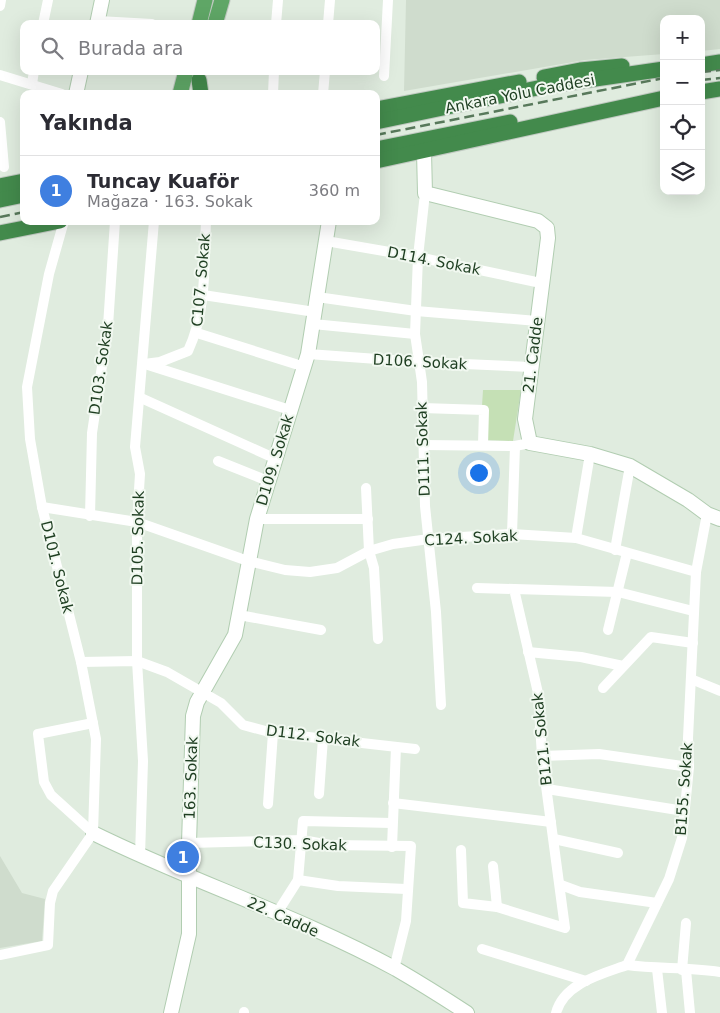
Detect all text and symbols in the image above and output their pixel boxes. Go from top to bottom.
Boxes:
map controls [660,15,705,195]
button: + [660,15,705,60]
search box [20,20,380,75]
icon: search [38,34,66,62]
text: Burada ara [78,37,183,59]
button: − [660,60,705,105]
street label: Ankara Yolu Caddesi [444,71,596,117]
button: locate [660,105,705,150]
text: Yakında [40,111,133,135]
button: layers [660,150,705,195]
text: Tuncay Kuaför [87,170,239,192]
text: 1 [50,181,62,200]
text: 360 m [309,181,360,200]
text: Mağaza · 163. Sokak [87,192,253,211]
street label: C107. Sokak [188,232,214,327]
street label: D114. Sokak [386,243,483,279]
street label: 21. Cadde [519,316,547,394]
street label: D103. Sokak [85,320,117,416]
street label: D106. Sokak [372,351,468,373]
street label: D111. Sokak [412,401,434,497]
street label: D109. Sokak [253,412,298,508]
your location [466,460,492,486]
street label: D105. Sokak [128,490,148,586]
street label: D101. Sokak [37,519,77,615]
street label: C124. Sokak [424,527,519,549]
street label: B121. Sokak [528,691,556,786]
street label: D112. Sokak [265,721,361,751]
street label: 163. Sokak [181,736,201,820]
street label: B155. Sokak [672,741,696,836]
street label: C130. Sokak [253,833,347,855]
pin: 1 [167,838,199,876]
street label: 22. Cadde [244,893,322,941]

